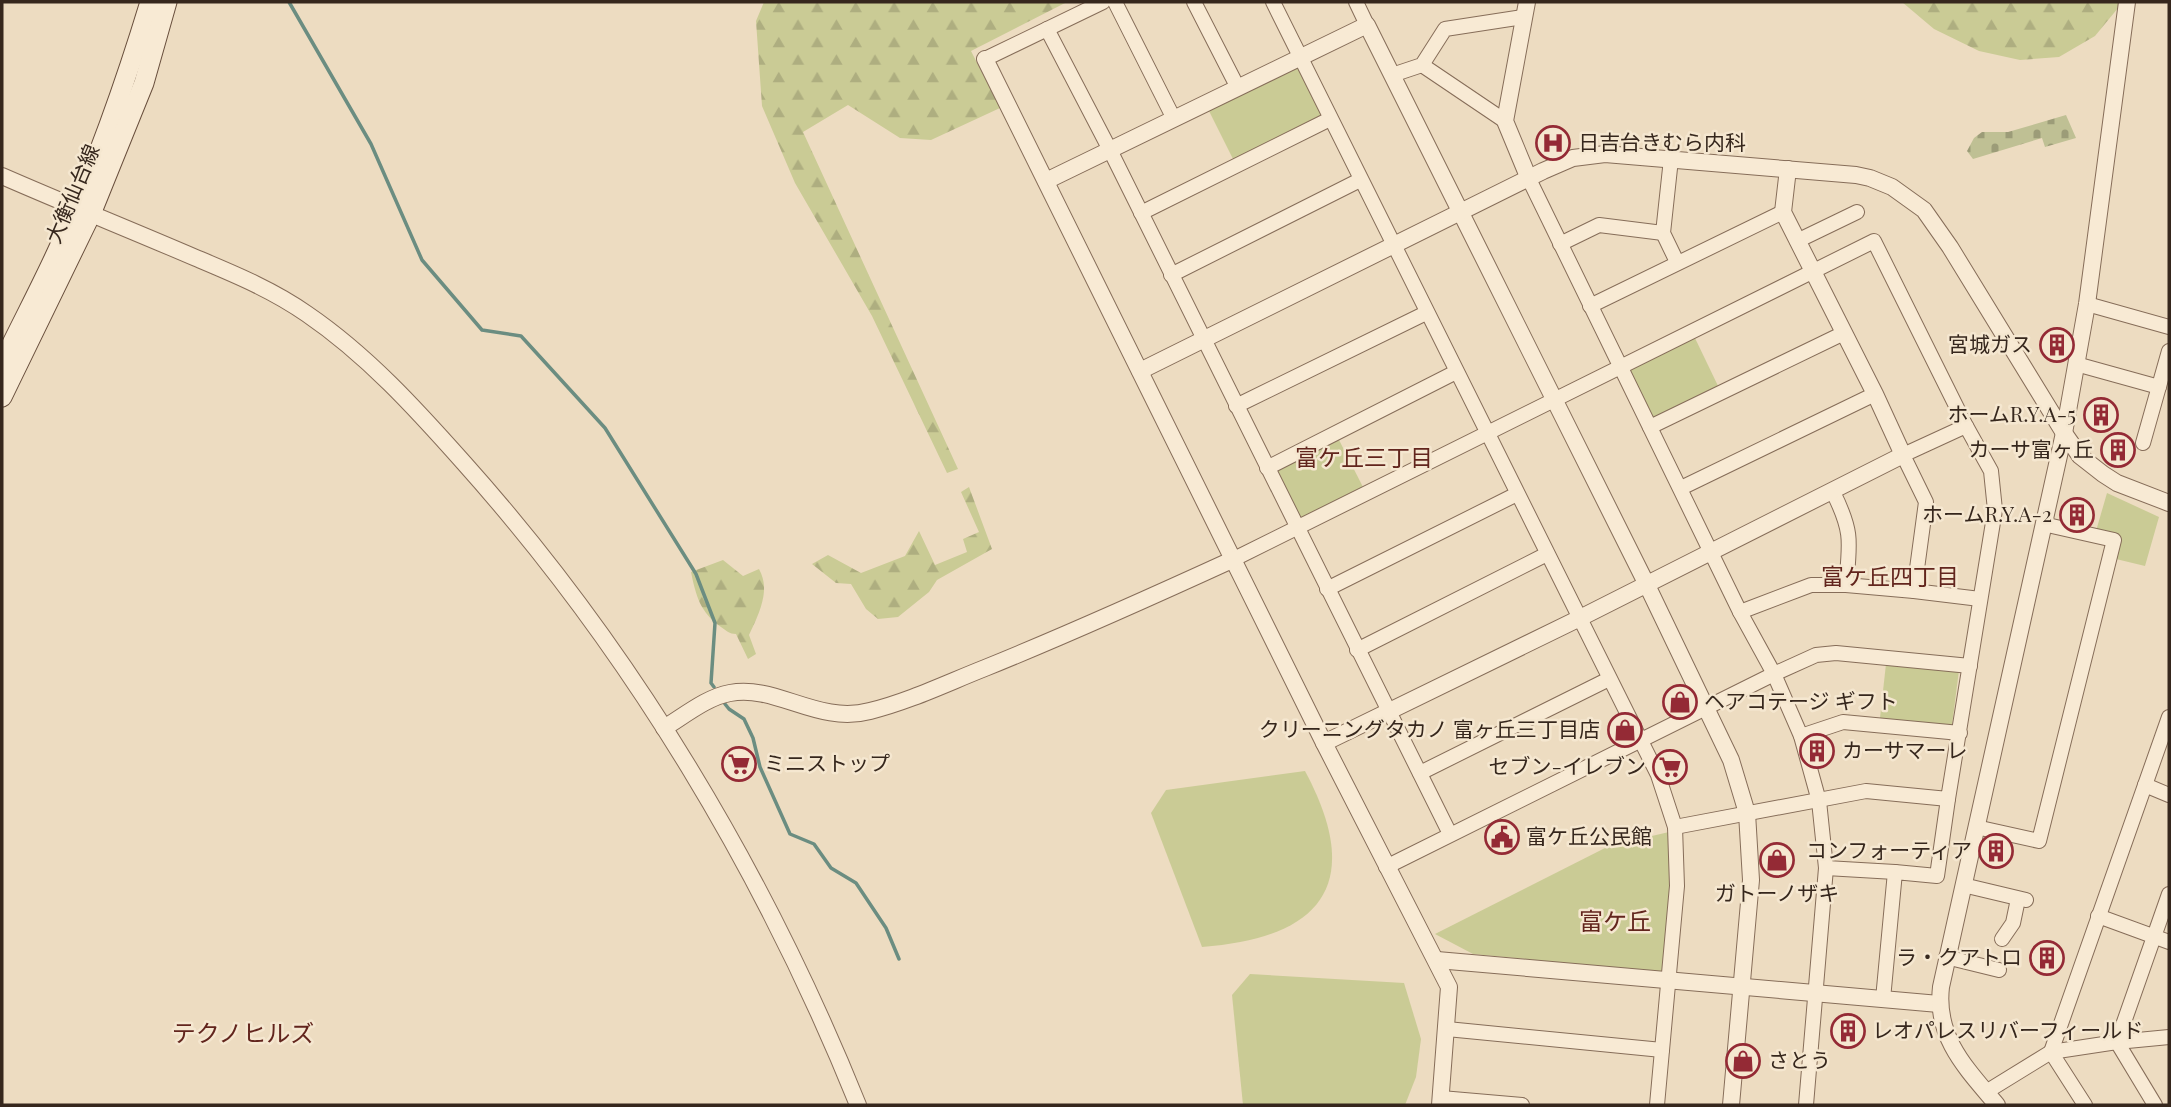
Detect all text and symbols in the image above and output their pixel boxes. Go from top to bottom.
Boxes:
hospital icon: 日吉台きむら内科 [1534,124,1572,162]
place label: 日吉台きむら内科 [1578,127,1746,155]
street label: 大衡仙台線 [38,139,105,247]
building icon: 宮城ガス [2038,326,2076,364]
place label: 宮城ガス [1948,329,2032,357]
building icon: ホームR.Y.A-5 [2082,396,2120,434]
place label: ホームR.Y.A-5 [1947,399,2076,427]
building icon: カーサ富ヶ丘 [2099,431,2137,469]
place label: カーサ富ヶ丘 [1968,434,2094,462]
district label: 富ケ丘三丁目 [1295,441,1433,472]
building icon: ホームR.Y.A-2 [2058,496,2096,534]
place label: ホームR.Y.A-2 [1922,499,2052,527]
district label: 富ケ丘四丁目 [1821,560,1959,591]
shop icon: ヘアコテージ ギフト [1661,683,1699,721]
place label: ヘアコテージ ギフト [1704,686,1898,714]
shop icon: クリーニングタカノ 富ヶ丘三丁目店 [1606,711,1644,749]
place label: クリーニングタカノ 富ヶ丘三丁目店 [1259,714,1600,742]
building icon: カーサマーレ [1798,732,1836,770]
place label: カーサマーレ [1842,735,1968,763]
supermarket icon: ミニストップ [720,745,758,783]
place label: ミニストップ [764,748,890,776]
supermarket icon: セブン-イレブン [1651,748,1689,786]
place label: セブン-イレブン [1489,751,1646,779]
public building icon: 富ケ丘公民館 [1483,818,1521,856]
place label: 富ケ丘公民館 [1526,821,1652,849]
building icon: コンフォーティア [1977,832,2015,870]
place label: コンフォーティア [1806,835,1972,863]
shop icon: ガトーノザキ [1758,841,1796,879]
place label: ガトーノザキ [1715,878,1839,906]
district label: 富ケ丘 [1579,904,1651,936]
building icon: ラ・クアトロ [2028,939,2066,977]
place label: ラ・クアトロ [1896,942,2022,970]
building icon: レオパレスリバーフィールド [1829,1012,1867,1050]
place label: レオパレスリバーフィールド [1872,1015,2143,1043]
district label: テクノヒルズ [172,1016,314,1048]
shop icon: さとう [1724,1042,1762,1080]
place label: さとう [1768,1045,1831,1073]

